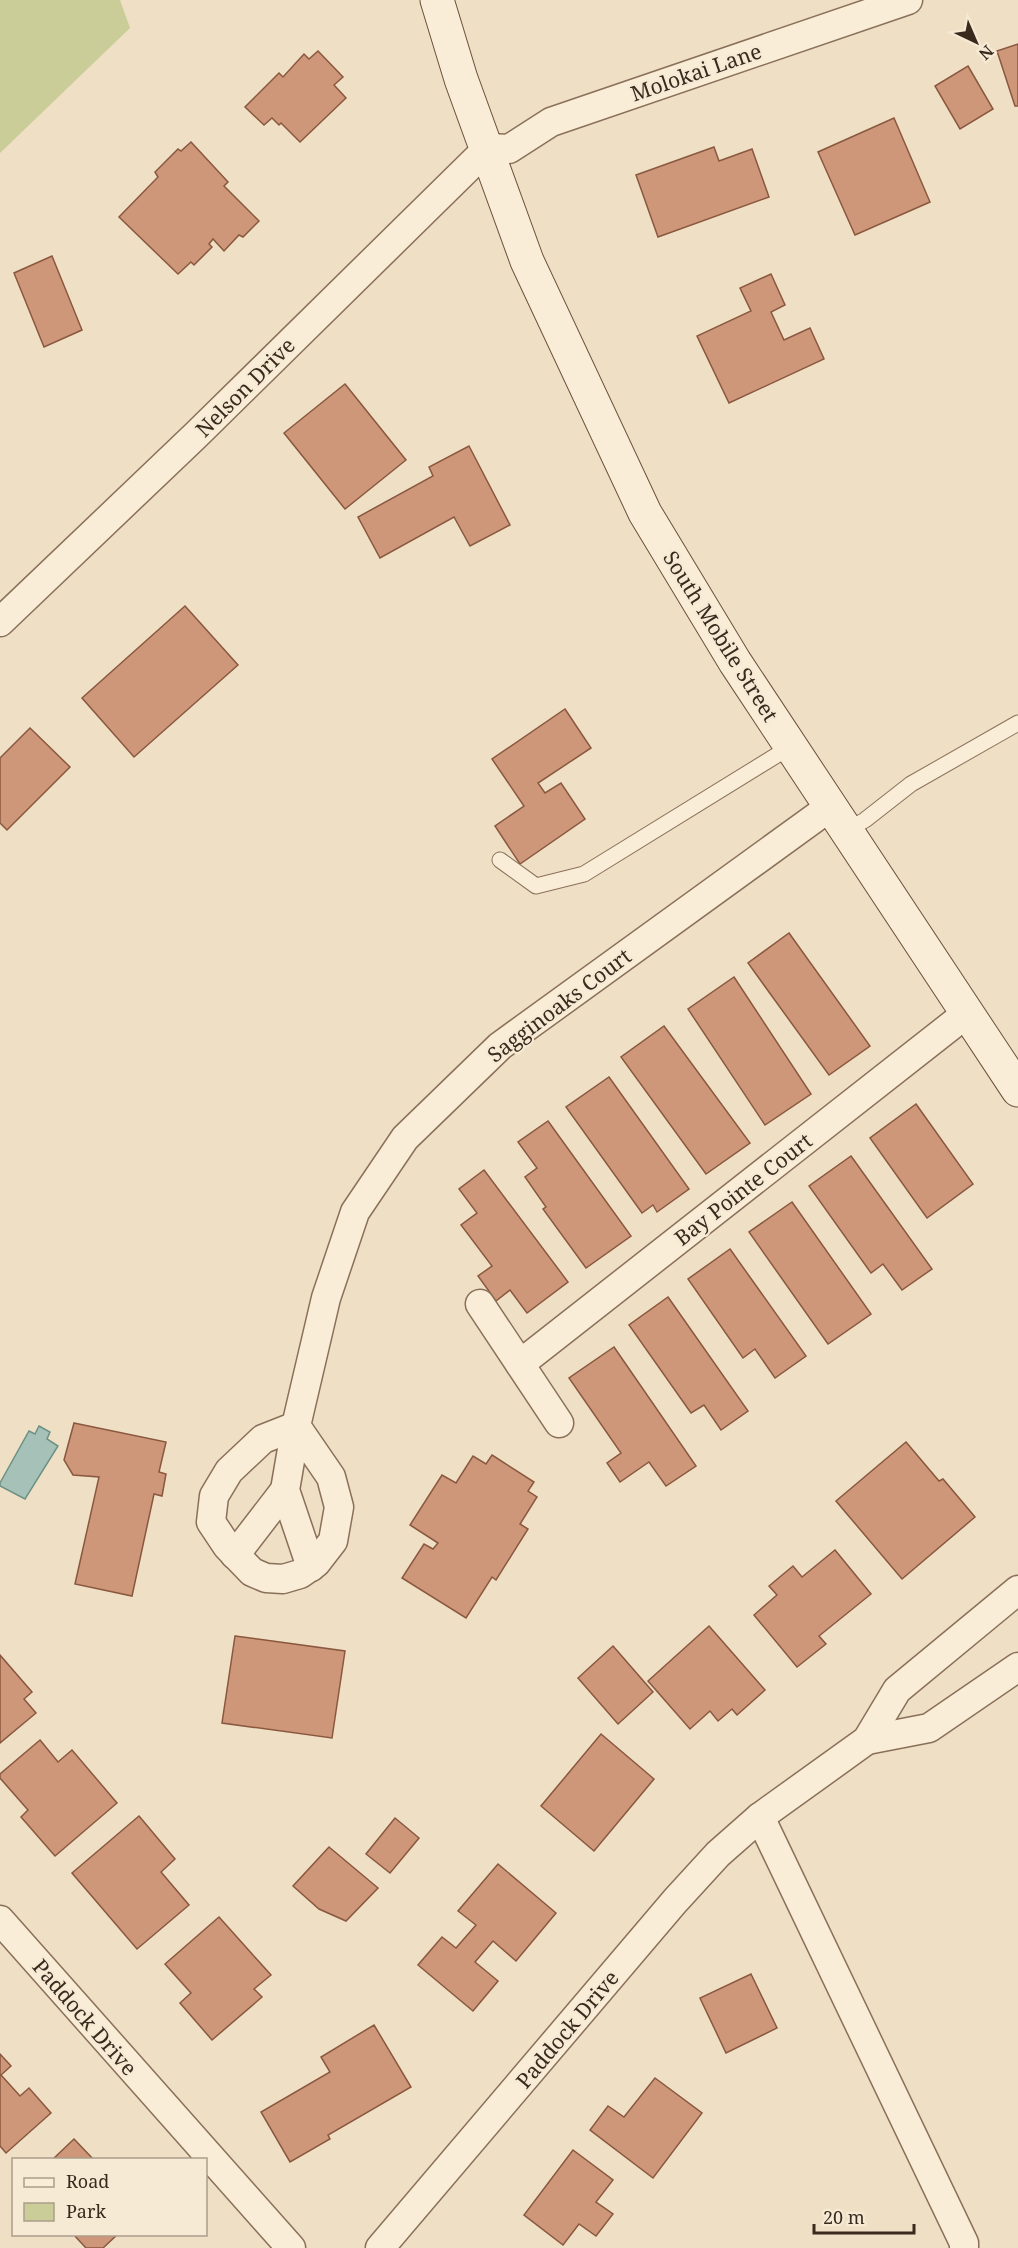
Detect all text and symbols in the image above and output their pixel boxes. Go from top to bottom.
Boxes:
north arrow [946,12,1006,72]
street label: Molokai Lane [627,37,765,107]
text: N [974,40,999,65]
street label: Nelson Drive [189,331,301,443]
street label: South Mobile Street [657,545,785,727]
street label: Sagginoaks Court [482,942,636,1068]
street label: Bay Pointe Court [668,1126,818,1252]
street label: Paddock Drive [27,1953,143,2081]
street label: Paddock Drive [509,1964,625,2094]
legend [12,2158,207,2236]
text: Road [66,2169,109,2193]
scale bar [814,2197,914,2235]
text: Park [66,2199,106,2223]
text: 20 m [823,2205,865,2229]

